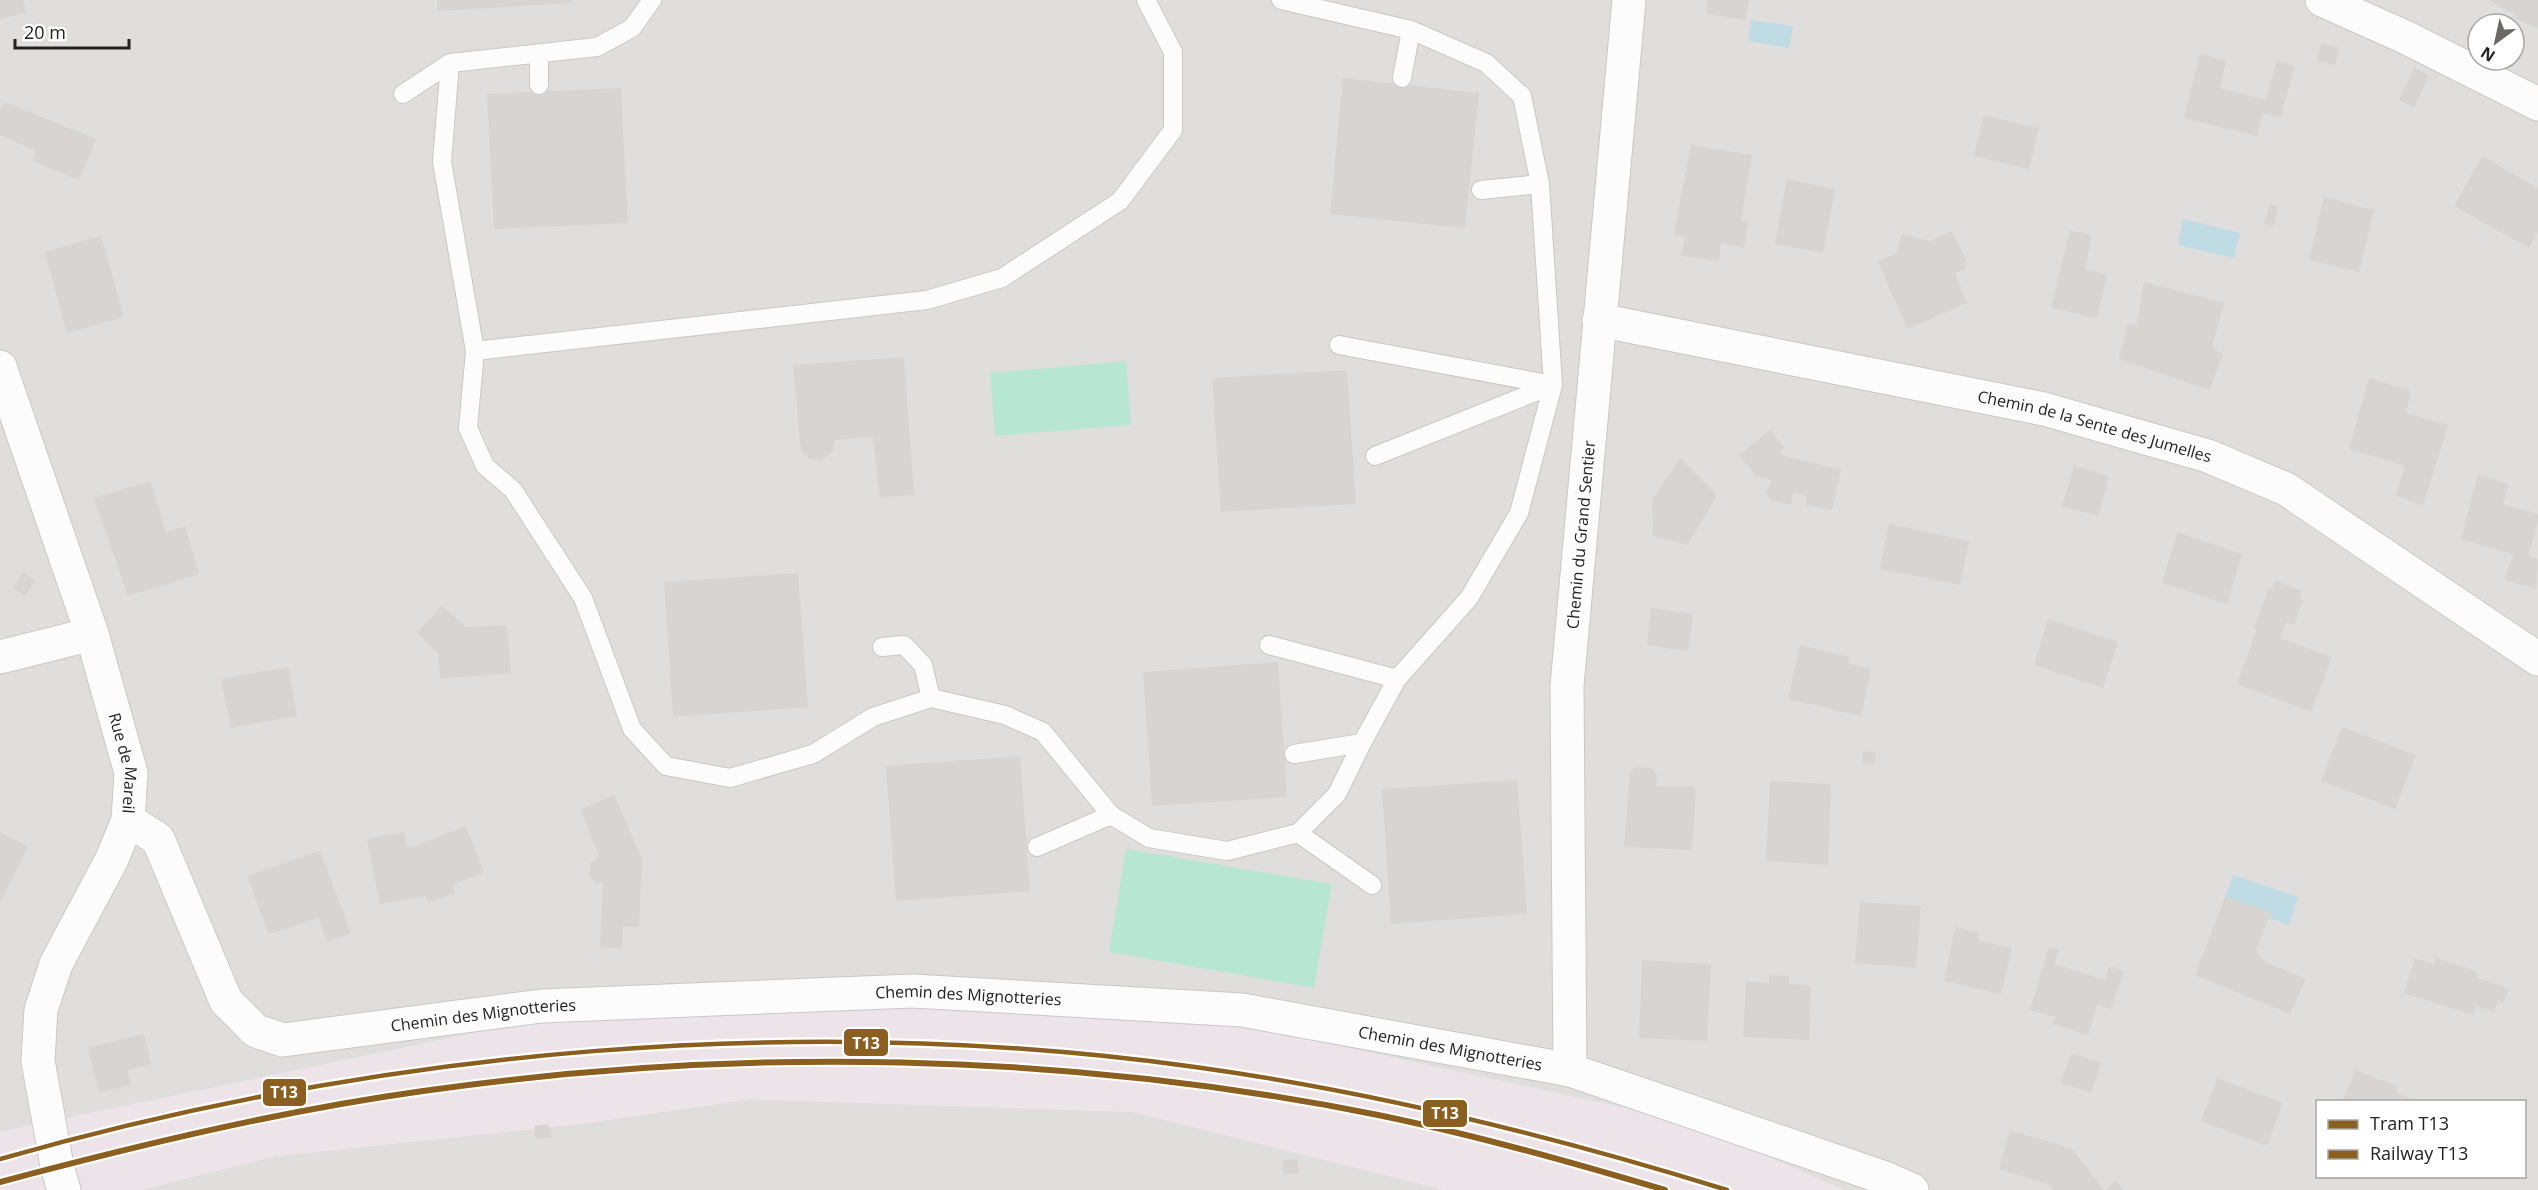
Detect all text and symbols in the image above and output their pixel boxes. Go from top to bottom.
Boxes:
scale bar [15,12,129,50]
north arrow [2466,12,2526,72]
text: 20 m [24,20,66,44]
text: N [2476,42,2499,67]
street label: Chemin de la Sente des Jumelles [1976,385,2214,467]
street label: Chemin du Grand Sentier [1561,439,1600,630]
street label: Rue de Mareil [104,710,142,814]
street label: Chemin des Mignotteries [875,980,1062,1011]
street label: Chemin des Mignotteries [389,994,576,1037]
street label: Chemin des Mignotteries [1357,1021,1544,1076]
line badge: T13 [843,1028,889,1057]
text: T13 [852,1032,880,1054]
line badge: T13 [262,1078,307,1107]
text: T13 [270,1081,298,1103]
line badge: T13 [1422,1099,1468,1128]
legend [2316,1100,2526,1178]
text: T13 [1431,1102,1459,1124]
text: Tram T13 [2370,1111,2449,1135]
text: Railway T13 [2370,1141,2468,1165]

